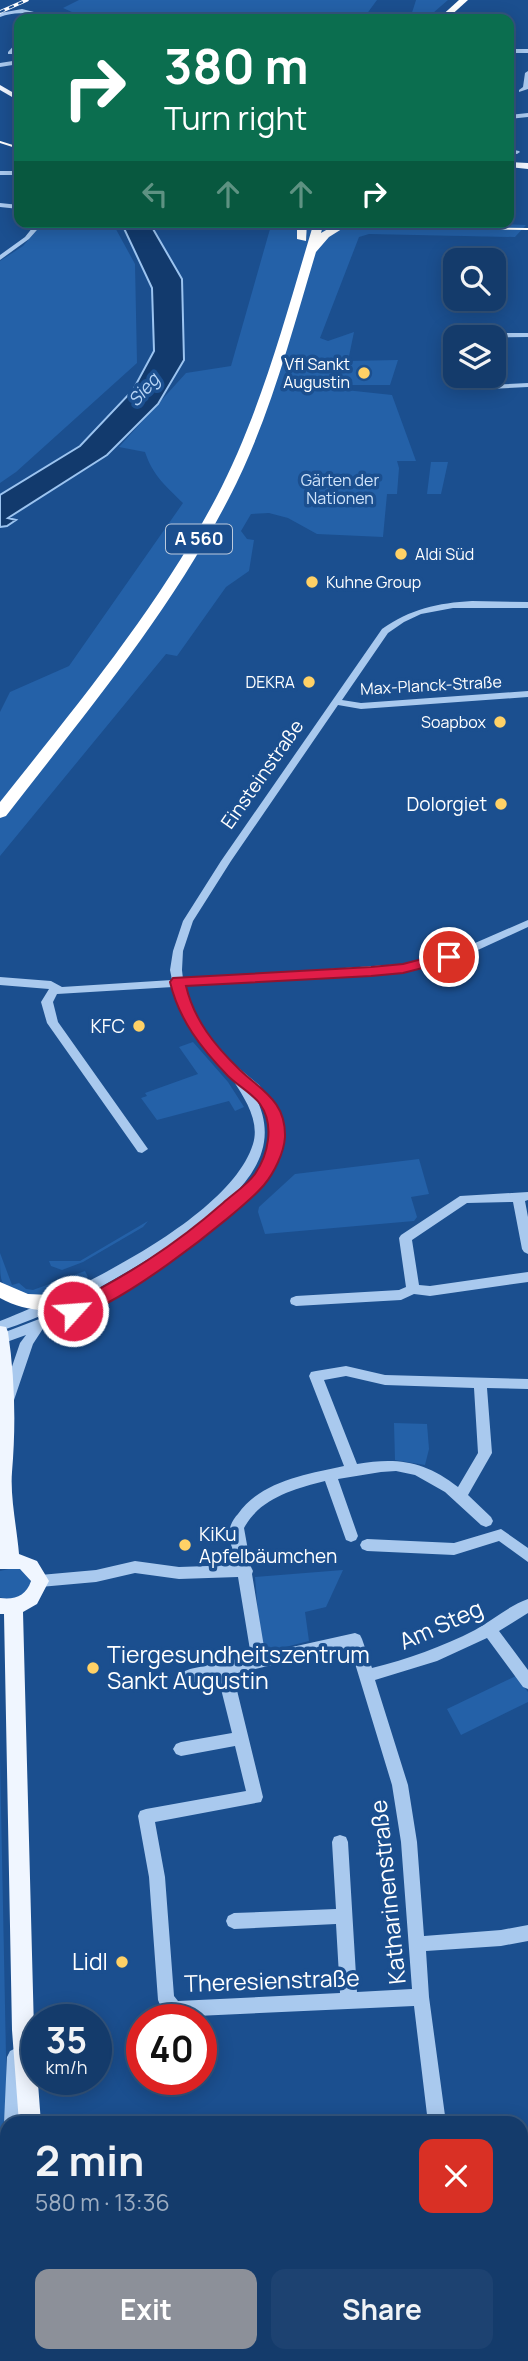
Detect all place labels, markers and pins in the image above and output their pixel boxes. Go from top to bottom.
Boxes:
place label: Vfl Sankt Augustin [283,353,350,393]
marker: Vfl Sankt Augustin [356,365,372,381]
place label: Aldi Süd [415,543,474,565]
marker: Aldi Süd [393,546,409,562]
place label: Kuhne Group [326,571,421,593]
marker: Kuhne Group [304,574,320,590]
place label: DEKRA [245,671,295,693]
marker: DEKRA [301,674,317,690]
place label: Soapbox [421,711,487,733]
marker: Soapbox [492,714,508,730]
place label: Dolorgiet [406,791,487,817]
marker: Dolorgiet [493,796,509,812]
pin [419,927,479,987]
place label: KFC [91,1013,125,1039]
marker: KFC [131,1018,147,1034]
place label: KiKu Apfelbäumchen [199,1521,337,1569]
marker: KiKu Apfelbäumchen [177,1537,193,1553]
place label: Tiergesundheitszentrum Sankt Augustin [107,1638,370,1696]
marker: Tiergesundheitszentrum Sankt Augustin [85,1660,101,1676]
place label: Lidl [72,1945,108,1977]
marker: Lidl [114,1954,130,1970]

